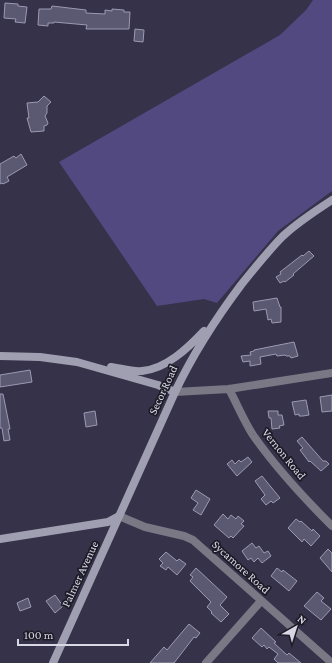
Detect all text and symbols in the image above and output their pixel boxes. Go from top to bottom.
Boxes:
street label: Secor Road [146,363,181,417]
street label: Vernon Road [259,426,309,483]
street label: Sycamore Road [209,537,273,597]
street label: Palmer Avenue [59,539,101,609]
north arrow [276,607,316,647]
text: N [296,612,309,627]
scale bar [18,621,128,647]
text: 100 m [24,628,54,642]

